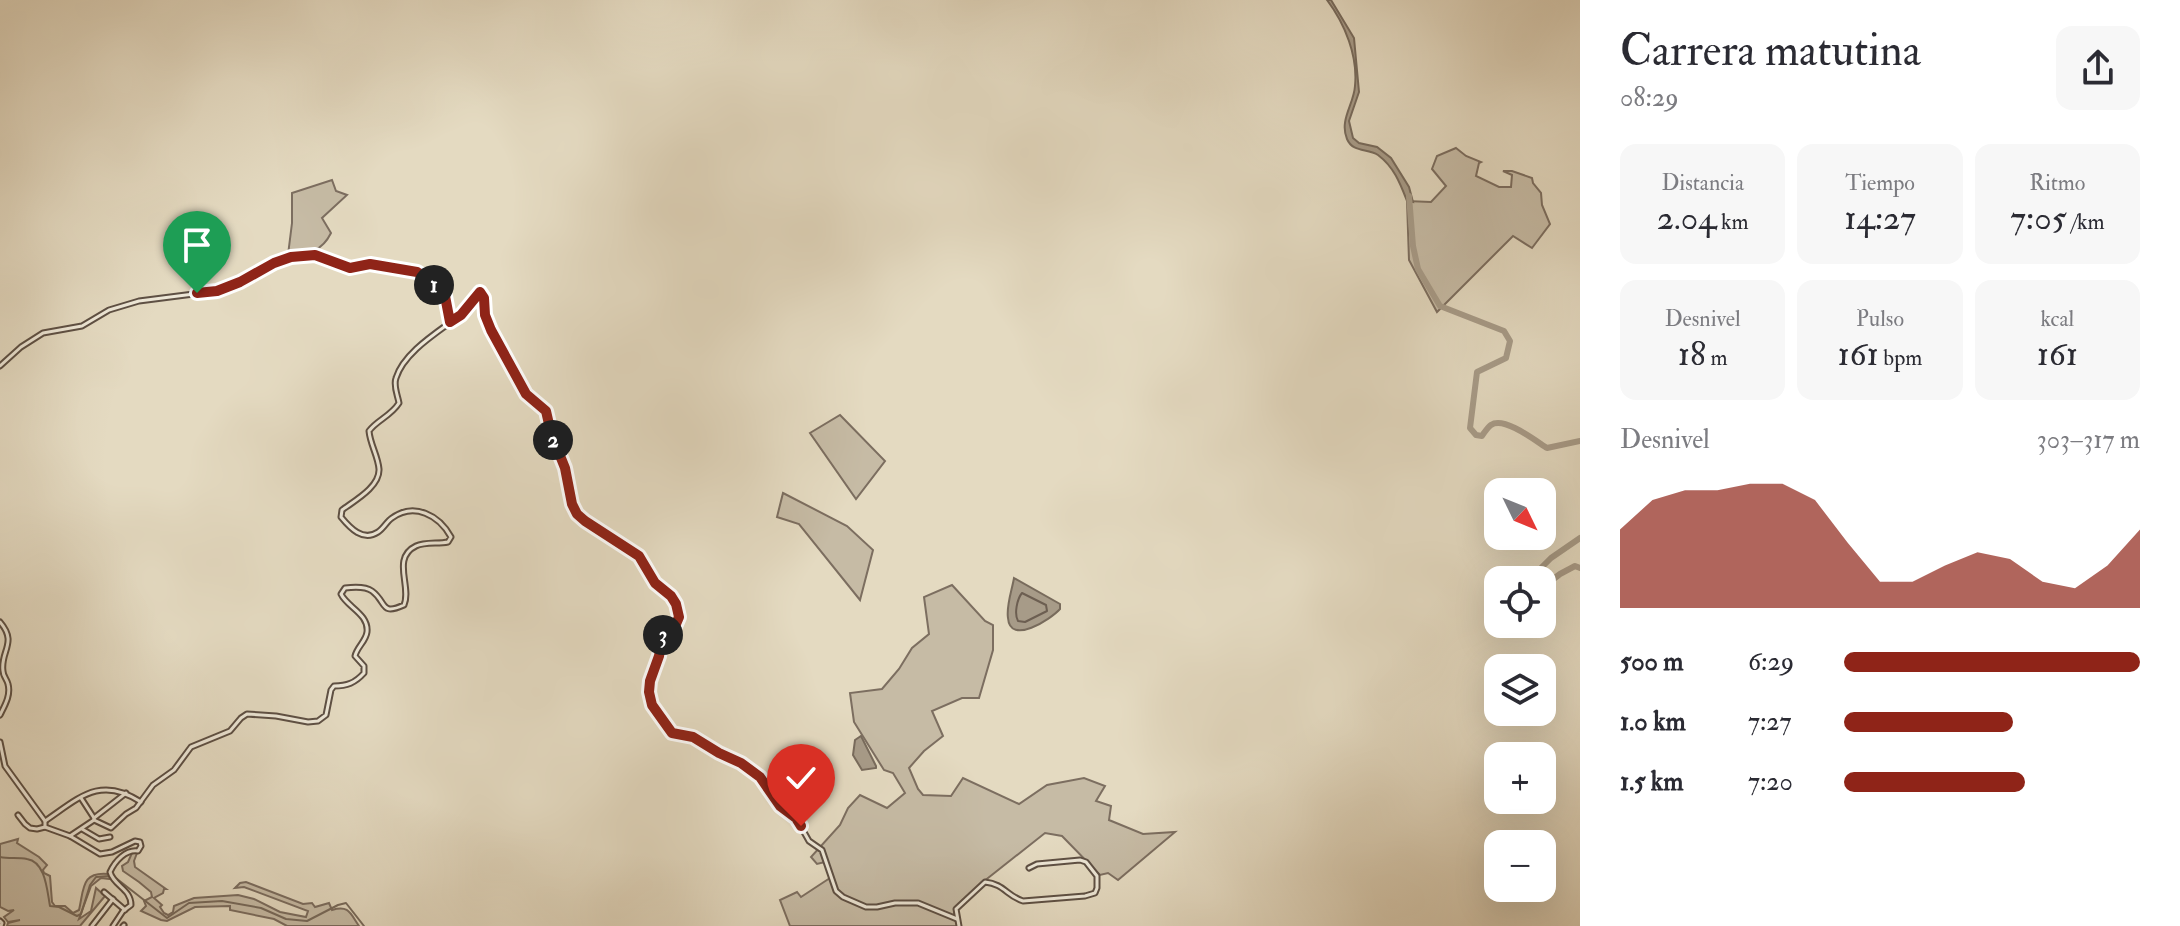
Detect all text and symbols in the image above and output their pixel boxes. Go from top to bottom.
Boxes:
text: Carrera matutina [1620,24,1921,79]
button: share [2056,26,2140,110]
text: 08:29 [1620,82,1678,114]
text: Distancia [1661,169,1744,197]
text: Tiempo [1845,169,1915,197]
text: Ritmo [2029,169,2085,197]
text: 2.04 [1657,197,1716,240]
text: 14:27 [1844,197,1916,240]
text: 7:05 [2010,197,2067,240]
text: km [1716,208,1748,236]
text: /km [2067,208,2104,236]
pin [163,211,231,293]
icon: arrive [175,223,219,267]
pin: 1 [414,265,454,305]
text: 1 [430,271,438,299]
text: Desnivel [1665,305,1741,333]
text: Pulso [1856,305,1904,333]
text: kcal [2040,305,2074,333]
text: 18 [1678,333,1706,376]
text: 161 [1838,333,1879,376]
text: 161 [2037,333,2078,376]
text: m [1706,344,1728,372]
text: bpm [1879,344,1922,372]
pin: 2 [533,420,573,460]
text: Desnivel [1620,424,1710,456]
text: 303–317 m [2037,424,2140,456]
text: 2 [547,426,559,454]
north arrow [1484,478,1556,550]
map controls [1484,478,1556,902]
button: locate [1484,566,1556,638]
pin: 3 [643,615,683,655]
text: 3 [659,621,667,649]
text: 500 m [1620,646,1684,678]
text: 6:29 [1748,646,1794,678]
button: layers [1484,654,1556,726]
text: 1.0 km [1620,706,1686,738]
text: 7:27 [1748,706,1791,738]
button: + [1484,742,1556,814]
pin [767,744,835,826]
icon: check [779,756,823,800]
text: 1.5 km [1620,766,1683,798]
text: 7:20 [1748,766,1793,798]
button: − [1484,830,1556,902]

